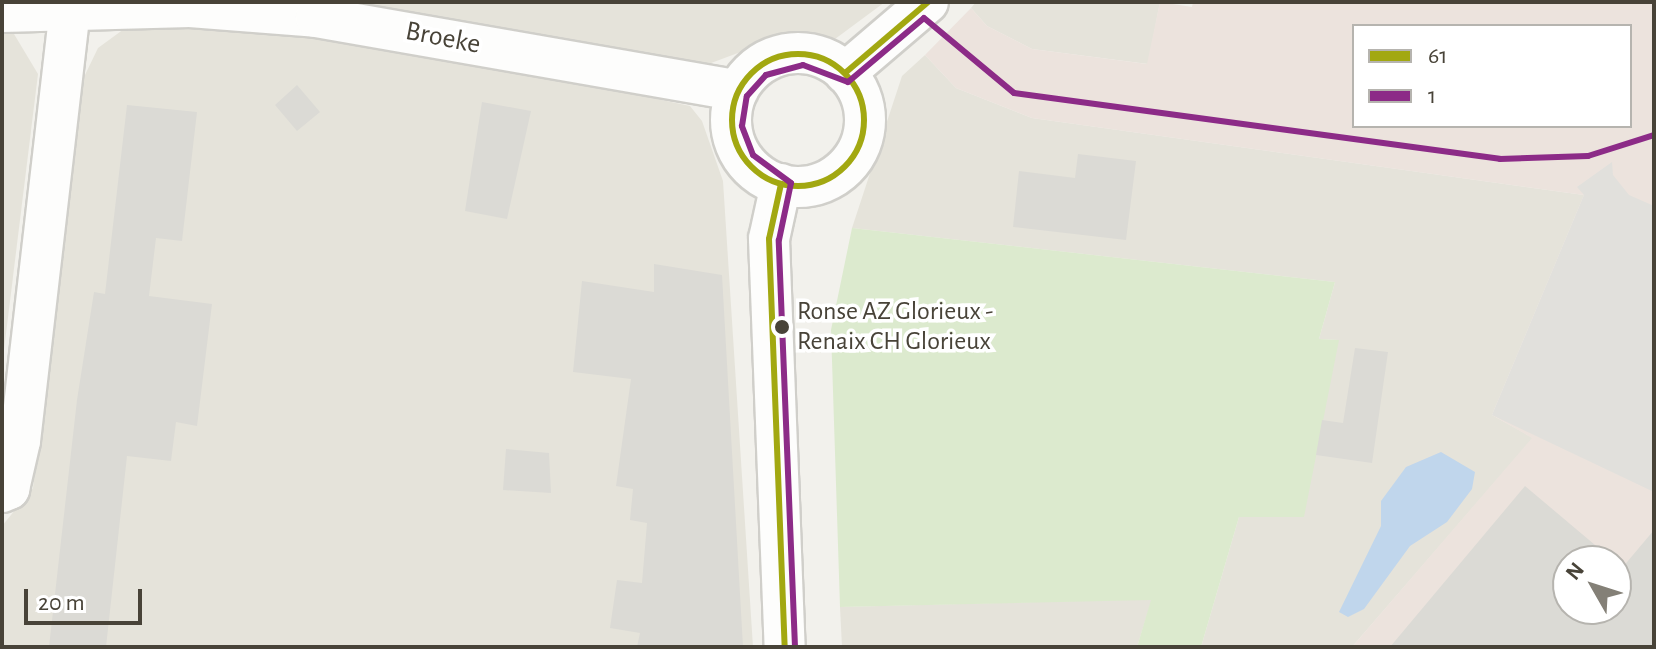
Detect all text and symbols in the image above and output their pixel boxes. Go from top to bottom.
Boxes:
street label: Broeke [403,14,483,62]
legend [1352,24,1632,128]
text: 61 [1428,44,1448,68]
text: 1 [1428,84,1436,108]
place label: Ronse AZ Glorieux - Renaix CH Glorieux [797,296,993,358]
marker: Ronse AZ Glorieux - Renaix CH Glorieux [774,319,790,335]
north arrow [1552,545,1632,625]
text: N [1562,558,1588,584]
scale bar [28,573,146,623]
text: 20 m [38,591,85,615]

